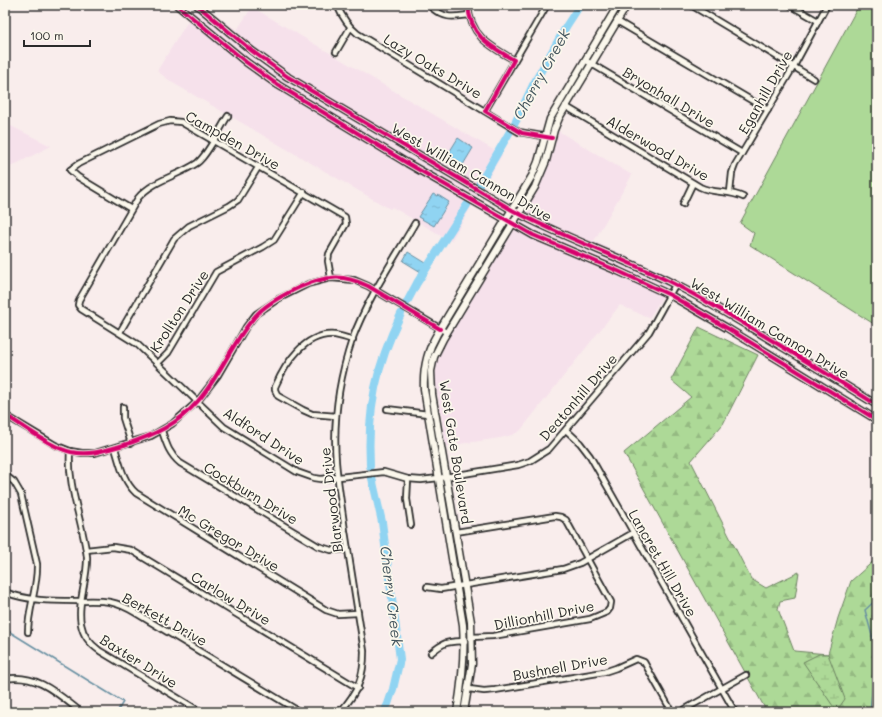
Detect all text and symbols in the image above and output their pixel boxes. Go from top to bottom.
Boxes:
scale bar [24,22,90,48]
water label: Cherry Creek [508,24,575,123]
text: 100 m [30,27,64,43]
street label: Lazy Oaks Drive [380,29,486,103]
street label: Eganhill Drive [733,47,797,137]
street label: Bryonhall Drive [619,62,719,132]
street label: Campden Drive [182,106,284,174]
street label: Alderwood Drive [603,111,713,185]
street label: West William Cannon Drive [388,118,556,226]
street label: Krollton Drive [145,266,213,356]
street label: West William Cannon Drive [687,273,853,383]
street label: Deatonhill Drive [535,349,621,445]
street label: West Gate Boulevard [435,379,477,526]
street label: Aldford Drive [220,403,308,469]
street label: Blarwood Drive [315,446,347,554]
street label: Cockburn Drive [200,457,302,529]
street label: Mc Gregor Drive [175,500,283,576]
street label: Lancret Hill Drive [624,506,702,620]
water label: Cherry Creek [376,545,408,648]
street label: Carlow Drive [188,567,274,629]
street label: Berkett Drive [119,588,211,650]
street label: Dillionhill Drive [492,596,596,634]
street label: Baxter Drive [97,630,181,692]
street label: Bushnell Drive [511,649,609,685]

